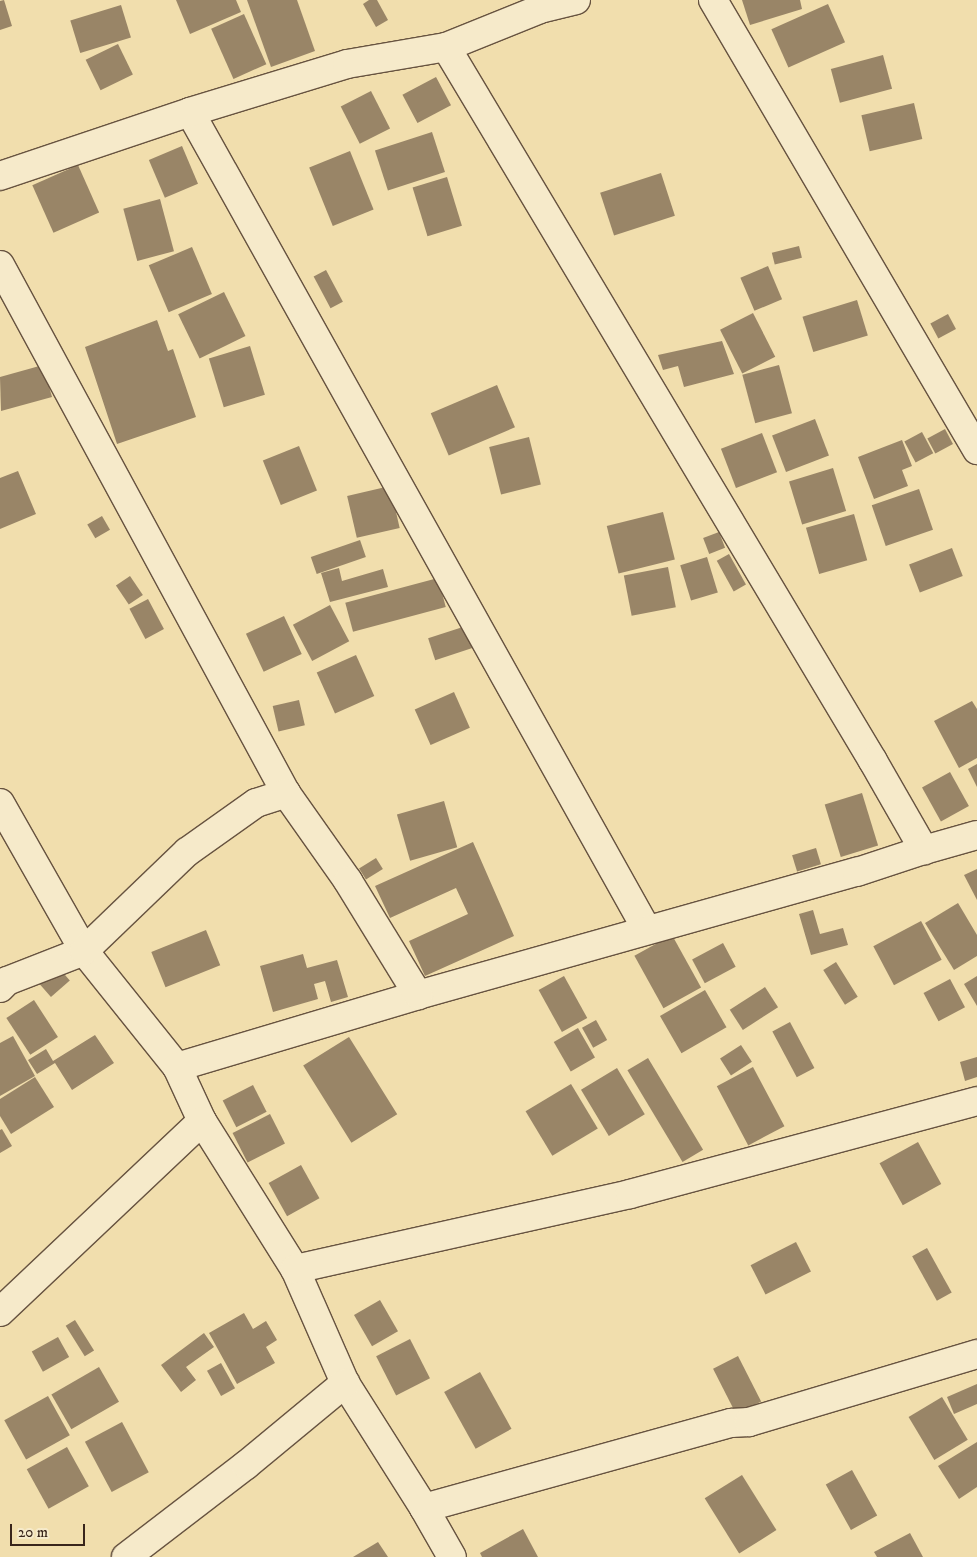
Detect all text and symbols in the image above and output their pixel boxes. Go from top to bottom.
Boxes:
scale bar [12,1514,88,1546]
text: 20 m [18,1523,48,1542]

